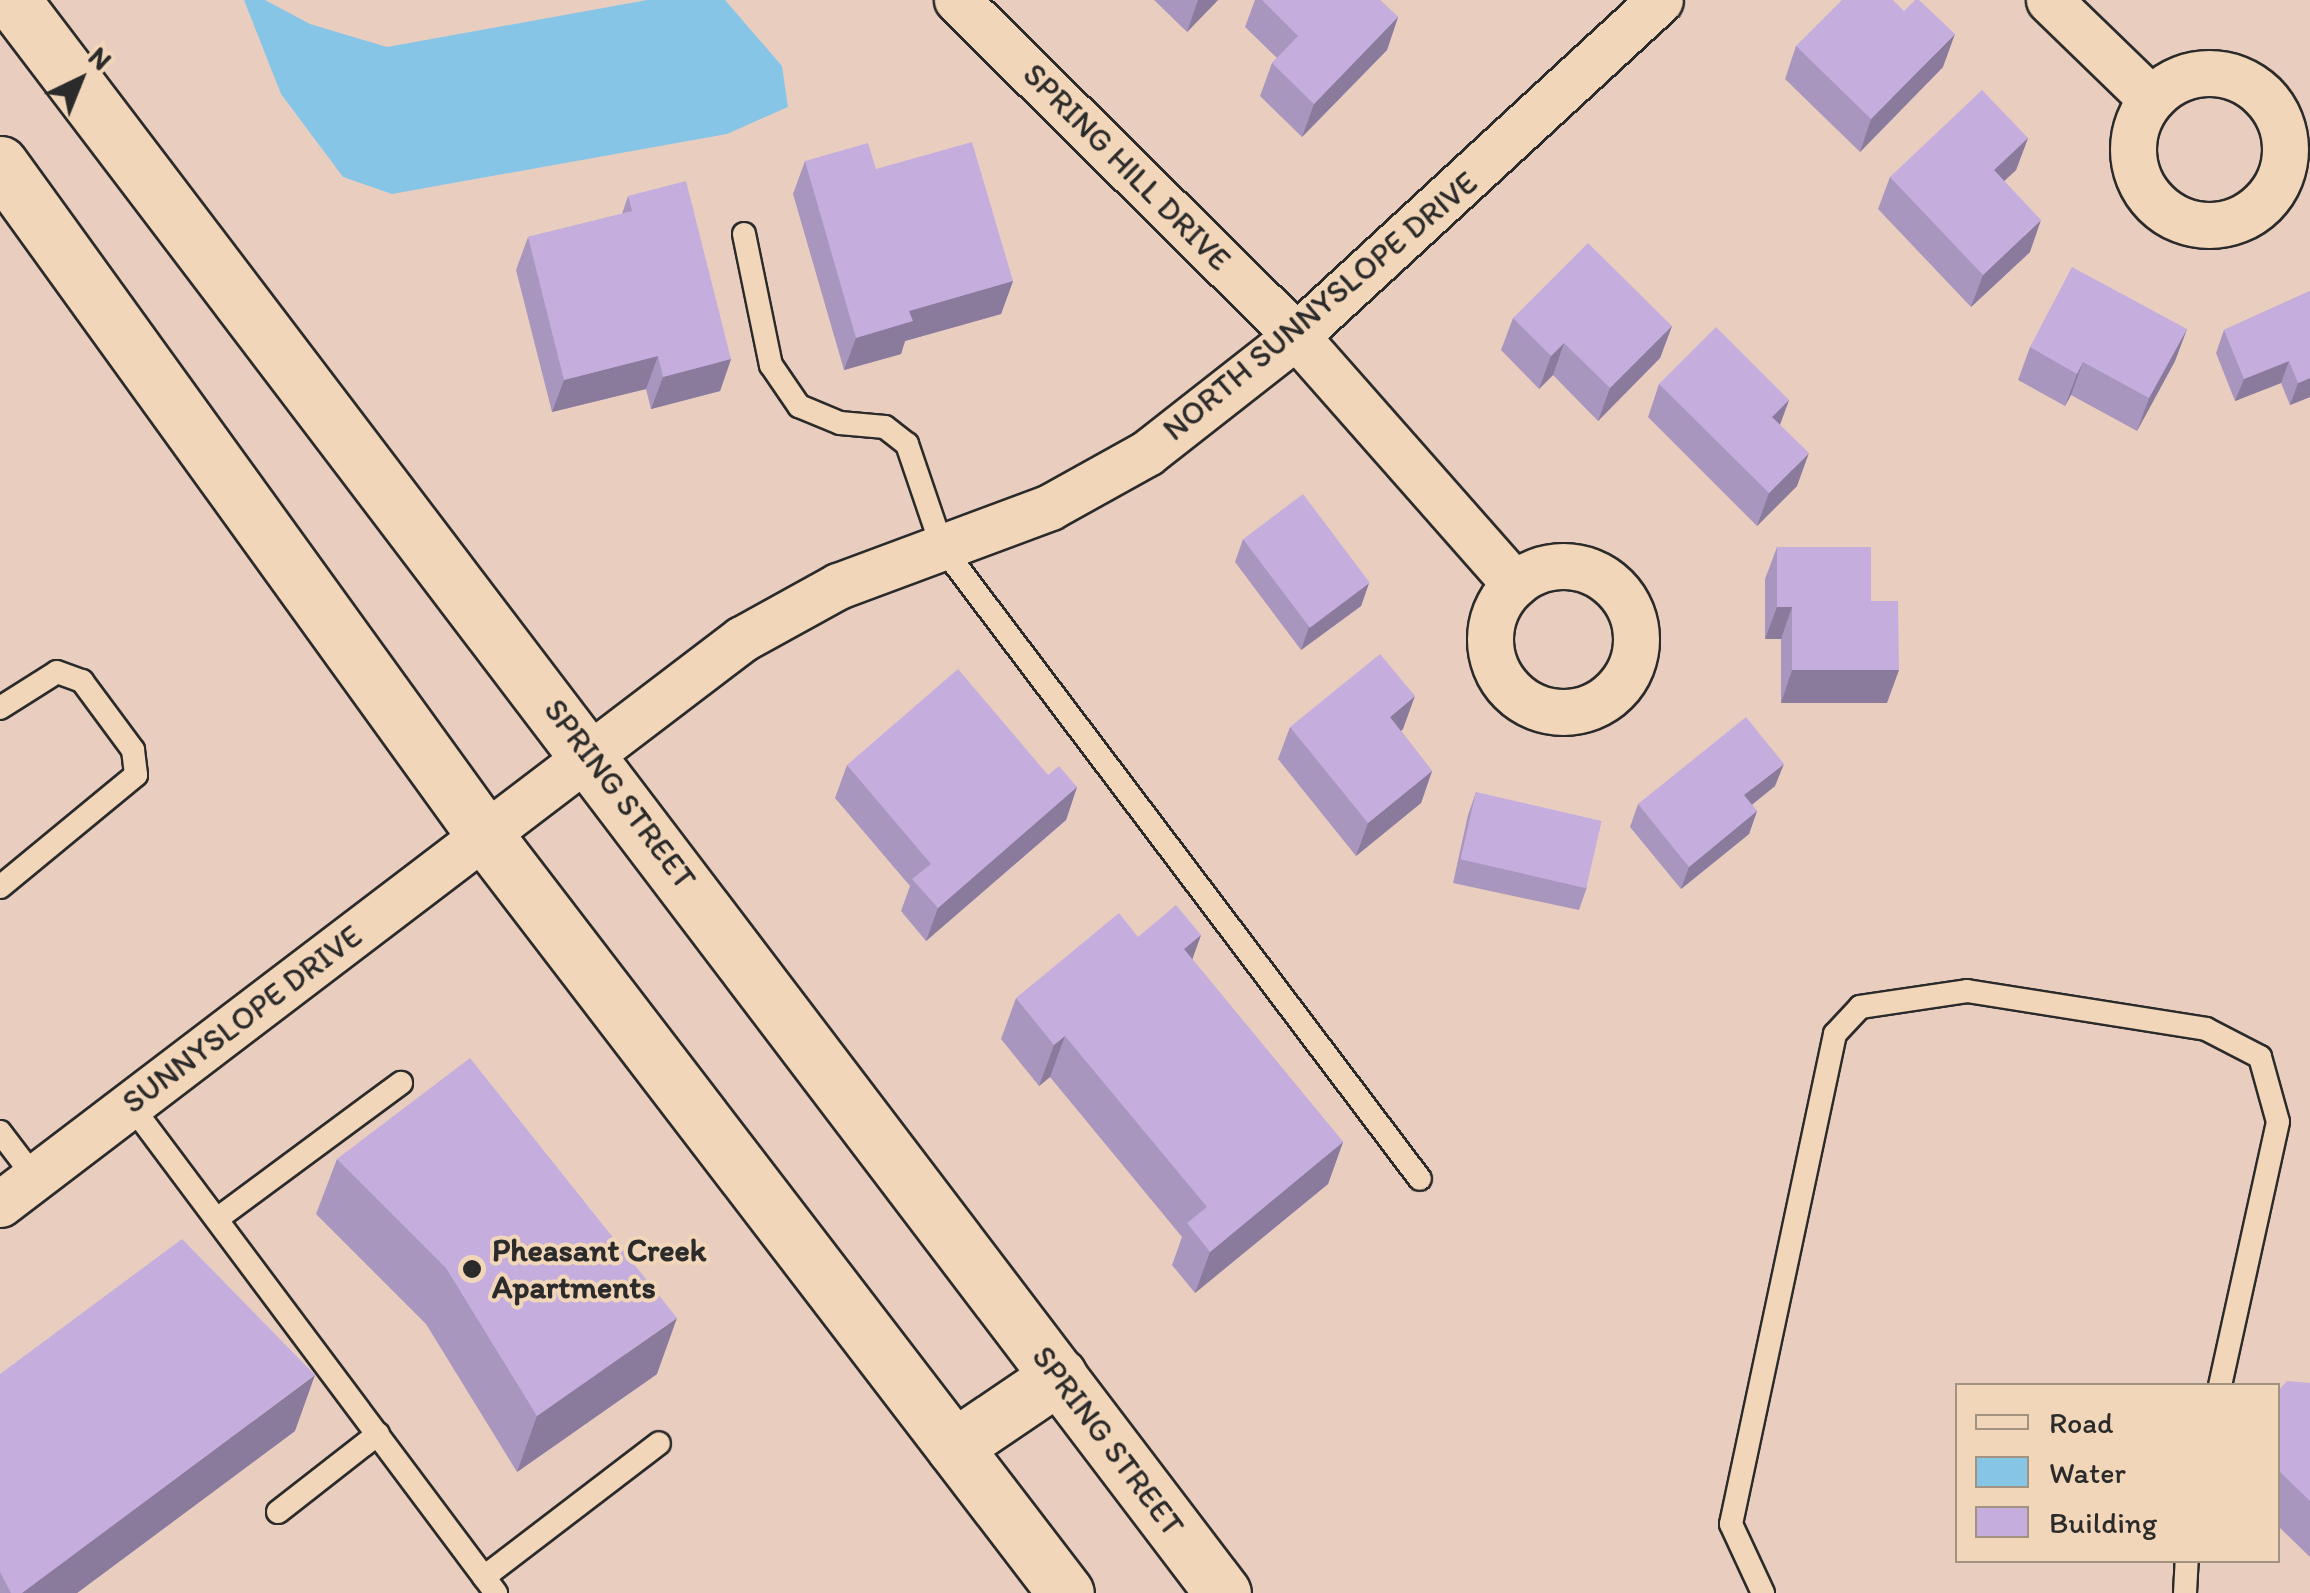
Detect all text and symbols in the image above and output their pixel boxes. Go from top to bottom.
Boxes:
north arrow [30,30,130,130]
text: N [82,39,119,77]
street label: SPRING HILL DRIVE [1014,54,1240,280]
street label: NORTH SUNNYSLOPE DRIVE [1153,162,1487,450]
street label: SPRING STREET [536,691,704,897]
street label: SUNNYSLOPE DRIVE [114,916,370,1122]
place label: Pheasant Creek Apartments [492,1232,706,1307]
marker: Pheasant Creek Apartments [461,1258,483,1280]
street label: SPRING STREET [1024,1338,1192,1544]
legend [1955,1383,2280,1563]
text: Road [2049,1404,2114,1441]
text: Water [2049,1454,2126,1491]
text: Building [2049,1504,2157,1541]

